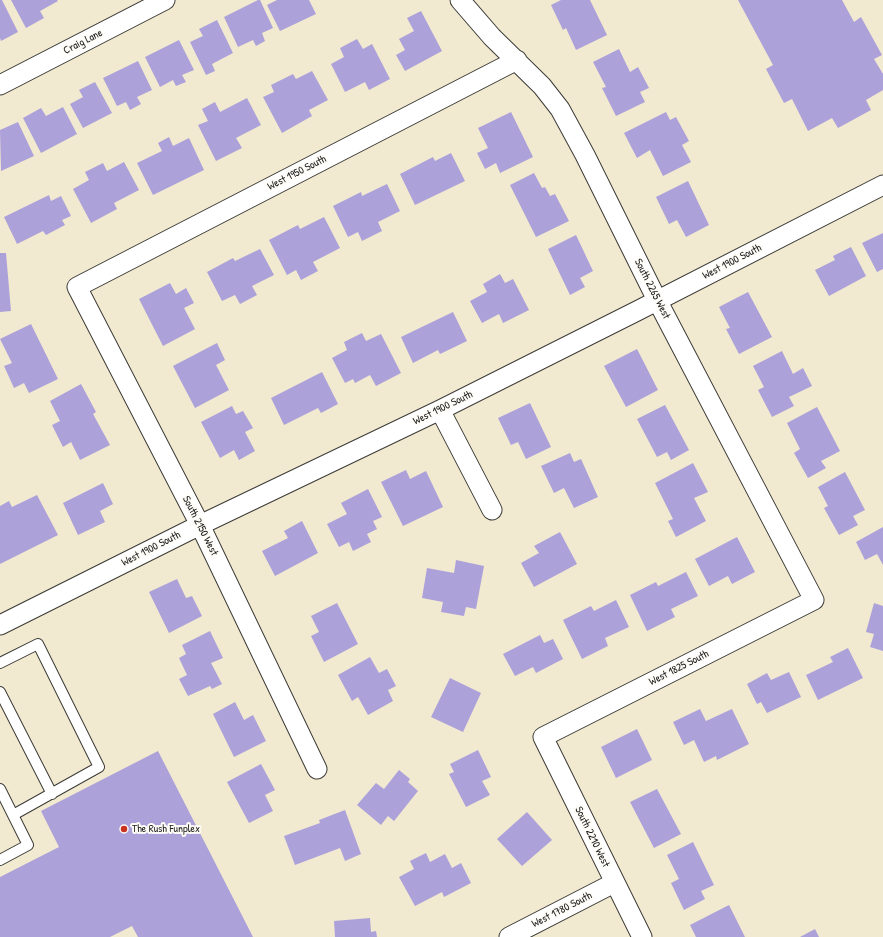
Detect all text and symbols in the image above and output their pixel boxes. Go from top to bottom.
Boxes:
street label: Craig Lane [61,27,105,57]
street label: West 1950 South [265,153,329,193]
street label: West 1900 South [700,241,764,283]
street label: South 2265 West [631,257,673,321]
street label: West 1900 South [411,388,475,428]
street label: South 2150 West [179,494,221,558]
street label: West 1900 South [119,528,183,570]
street label: West 1825 South [647,647,711,689]
street label: South 2210 West [572,805,612,869]
place label: The Rush Funplex [132,822,200,836]
marker: The Rush Funplex [119,824,129,834]
street label: West 1780 South [530,889,594,931]

